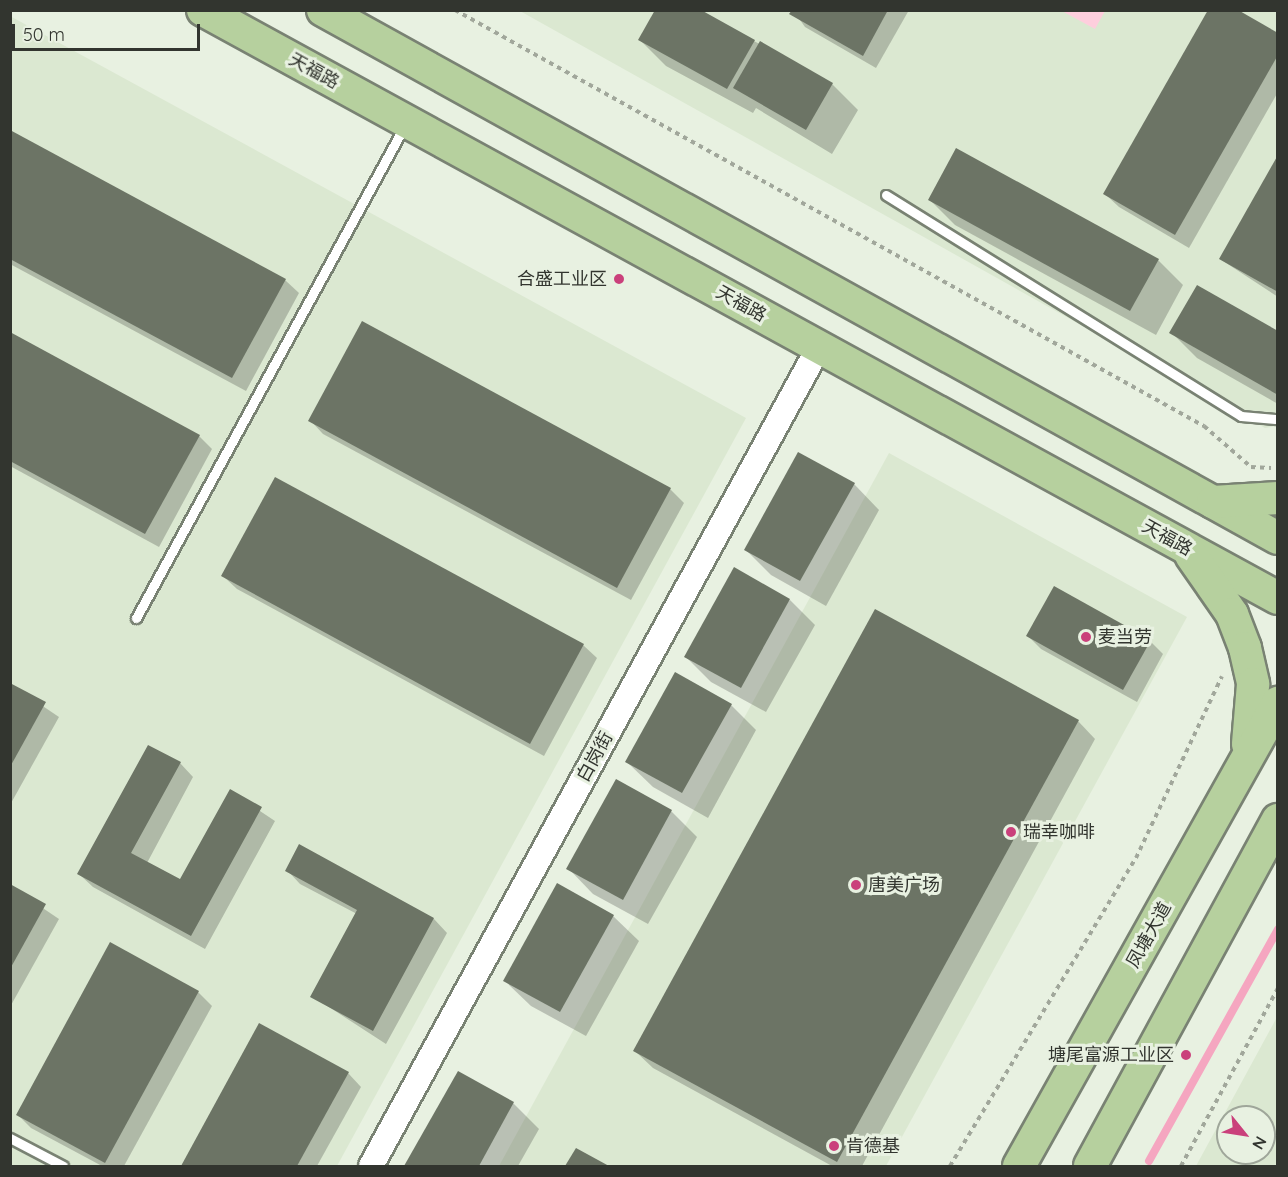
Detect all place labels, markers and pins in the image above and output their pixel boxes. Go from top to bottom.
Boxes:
place label: 合盛工业区 [517,268,607,290]
marker: 合盛工业区 [612,272,626,286]
place label: 麦当劳 [1098,626,1152,648]
marker: 麦当劳 [1079,630,1093,644]
place label: 瑞幸咖啡 [1023,821,1095,843]
marker: 瑞幸咖啡 [1004,825,1018,839]
place label: 唐美广场 [868,874,940,896]
marker: 唐美广场 [849,878,863,892]
place label: 塘尾富源工业区 [1048,1044,1174,1066]
marker: 塘尾富源工业区 [1179,1048,1193,1062]
place label: 肯德基 [846,1135,900,1157]
marker: 肯德基 [827,1139,841,1153]

